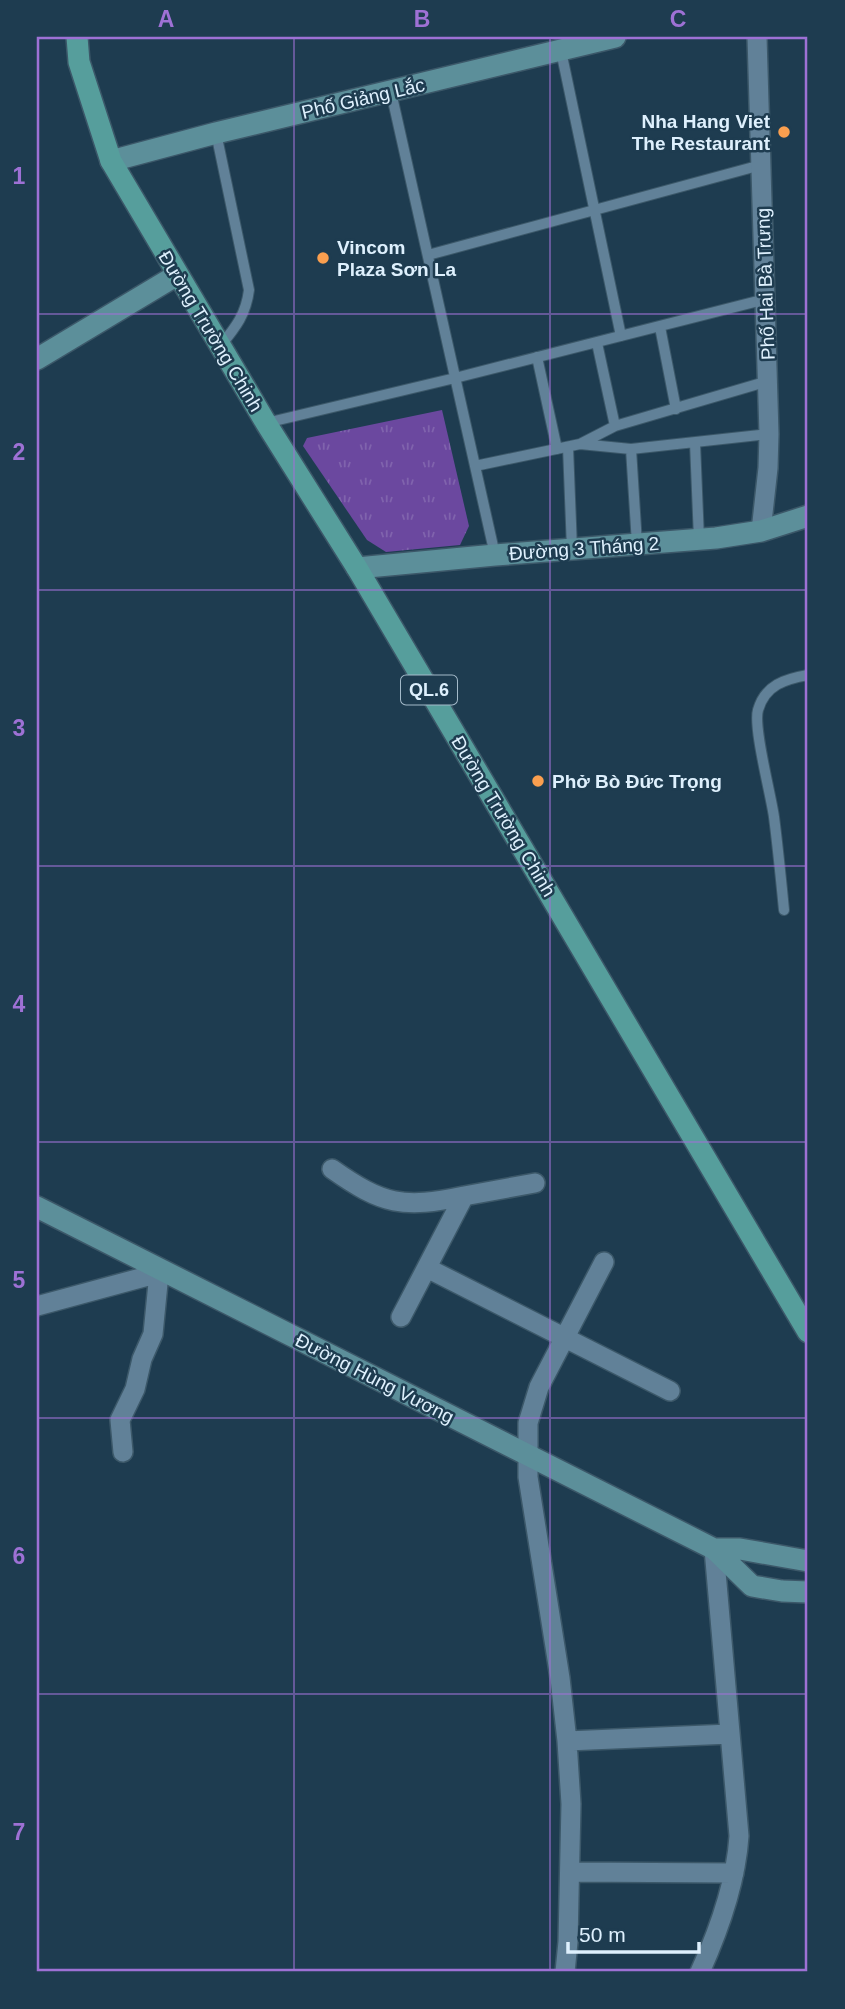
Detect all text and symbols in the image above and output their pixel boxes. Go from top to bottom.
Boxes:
text: A [158,6,174,32]
text: B [414,6,430,32]
text: C [670,6,686,32]
street label: Phố Giảng Lắc [300,74,427,123]
place label: Nha Hang Viet The Restaurant [632,111,771,154]
marker: Nha Hang Viet The Restaurant [776,124,792,140]
text: 1 [13,163,26,189]
street label: Phố Hai Bà Trưng [752,208,779,360]
place label: Vincom Plaza Sơn La [337,237,457,280]
street label: Đường Trường Chinh [154,247,267,415]
marker: Vincom Plaza Sơn La [315,250,331,266]
text: 2 [13,439,25,465]
street label: Đường 3 Tháng 2 [508,533,660,564]
road number: QL.6 [401,676,457,704]
text: 3 [13,715,25,741]
street label: Đường Trường Chinh [447,732,560,900]
place label: Phở Bò Đức Trọng [552,771,722,792]
marker: Phở Bò Đức Trọng [530,773,546,789]
text: 4 [13,991,26,1017]
text: 5 [13,1267,26,1293]
street label: Đường Hùng Vương [292,1329,458,1428]
text: 6 [13,1543,25,1569]
text: 7 [13,1819,25,1845]
scale bar [568,1911,700,1955]
text: 50 m [579,1923,626,1946]

